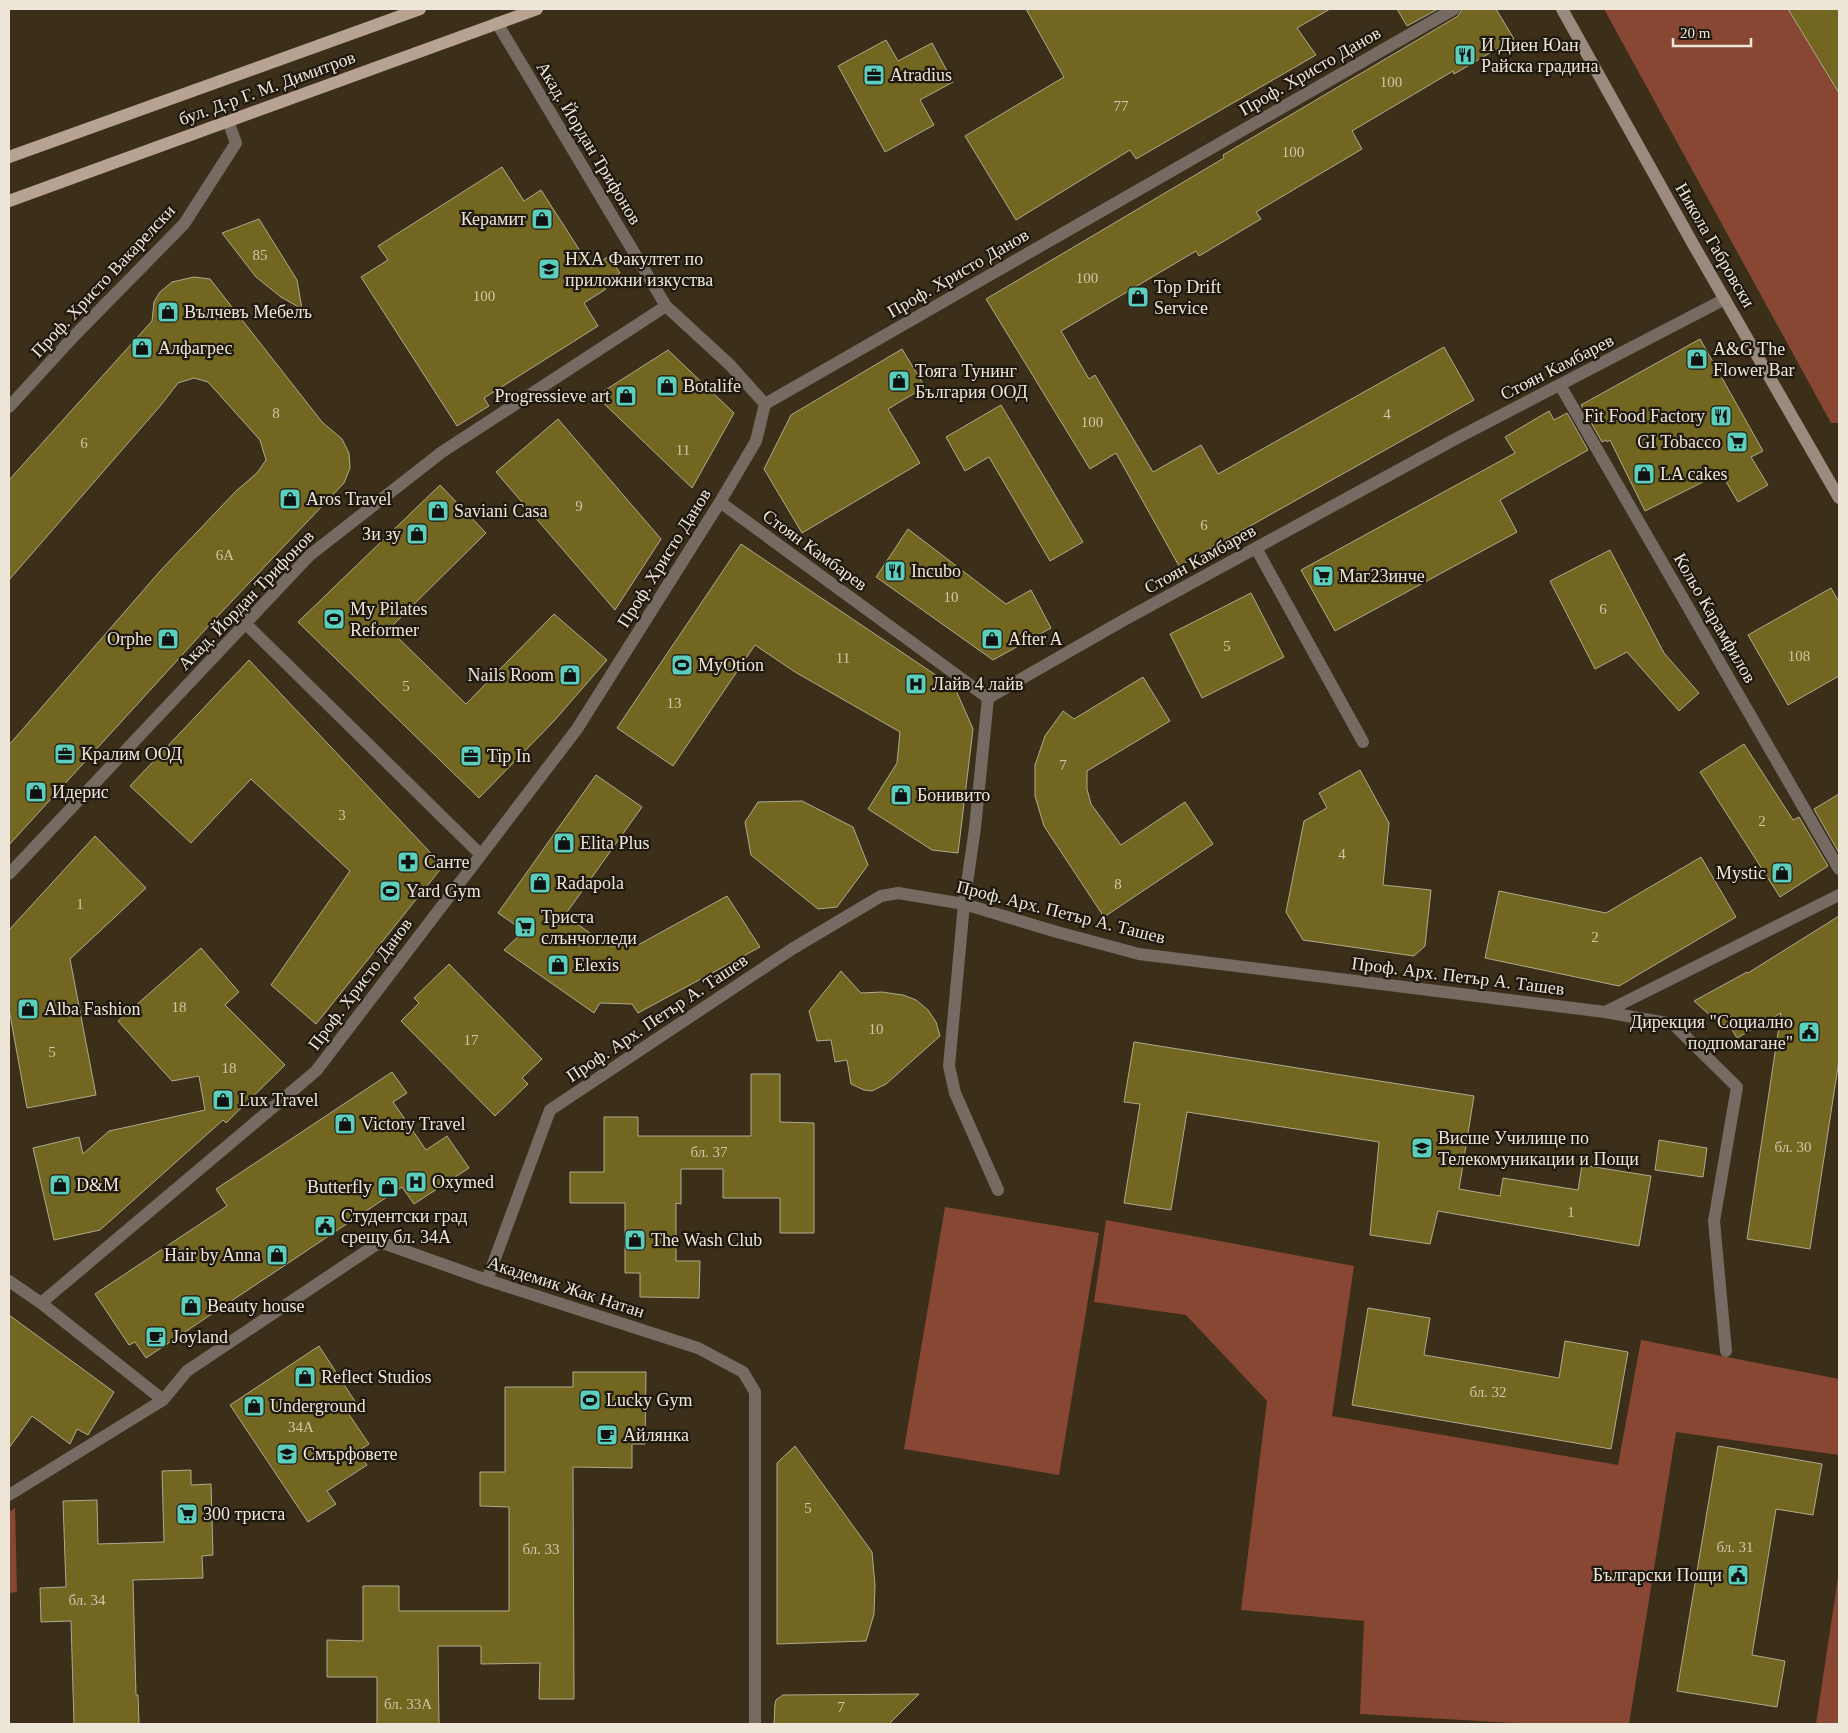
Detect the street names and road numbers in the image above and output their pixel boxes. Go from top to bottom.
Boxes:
street label: Проф. Христо Данов [1236,22,1384,120]
street label: бул. Д-р Г. М. Димитров [176,47,358,129]
street label: Акад. Йордан Трифонов [532,58,646,228]
street label: Никола Габровски [1671,179,1759,311]
street label: Проф. Христо Вакарелски [27,200,179,361]
street label: Проф. Христо Данов [884,224,1032,322]
street label: Стоян Камбарев [1497,330,1617,404]
street label: Проф. Христо Данов [613,485,715,631]
street label: Стоян Камбарев [759,505,871,595]
street label: Стоян Камбарев [1141,520,1259,598]
street label: Акад. Йордан Трифонов [174,526,318,674]
street label: Кольо Карамфилов [1670,550,1760,686]
street label: Проф. Арх. Петър А. Ташев [955,876,1167,948]
street label: Проф. Христо Данов [304,914,416,1054]
street label: Проф. Арх. Петър А. Ташев [563,950,751,1086]
street label: Проф. Арх. Петър А. Ташев [1350,953,1566,999]
street label: Академик Жак Натан [485,1252,647,1322]

